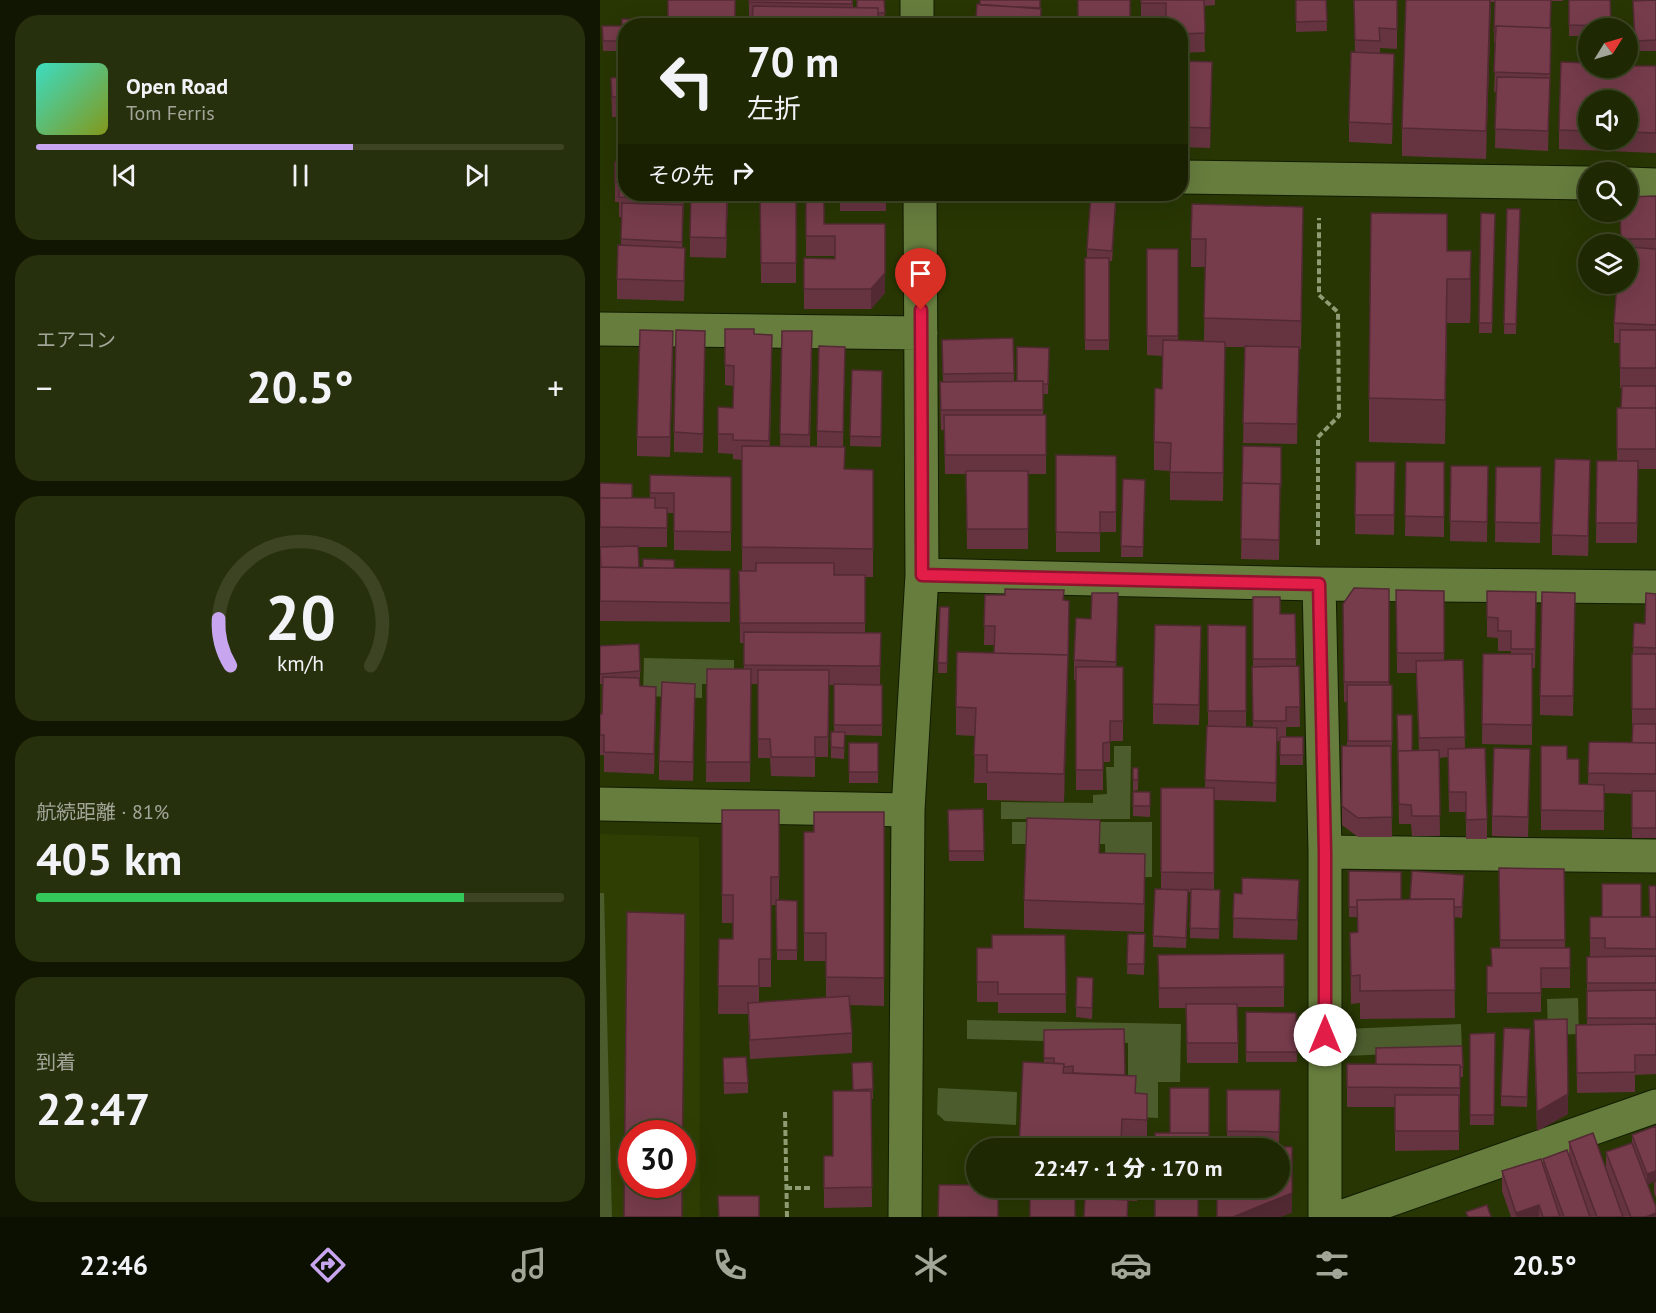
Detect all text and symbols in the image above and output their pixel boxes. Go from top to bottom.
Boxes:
north arrow [1578,18,1638,78]
map controls [1578,18,1638,294]
text: 70 m [747,34,839,89]
icon: left [648,42,726,120]
text: Open Road [126,72,228,100]
button: sound [1578,90,1638,150]
text: 左折 [747,91,801,125]
text: Tom Ferris [126,100,215,126]
icon: right [726,156,759,189]
icon: previous [108,159,141,192]
icon: pause [284,159,317,192]
icon: next [460,159,493,192]
text: その先 [648,161,714,189]
button: search [1578,162,1638,222]
button: layers [1578,234,1638,294]
pin [895,248,946,310]
icon: arrive [904,257,937,290]
text: エアコン [36,327,116,353]
text: 20.5° [246,357,354,415]
text: − [36,366,53,409]
text: + [547,366,564,409]
text: 20 [265,576,335,657]
text: km/h [276,649,323,677]
text: 航続距離 · 81% [36,799,169,825]
text: 405 km [36,829,182,887]
position arrow [1293,1003,1357,1067]
text: 到着 [36,1049,76,1075]
text: 22:47 [36,1079,150,1137]
speed limit sign: 30 [618,1120,696,1198]
text: 22:47 · 1 分 · 170 m [1034,1154,1222,1182]
icon: directions [307,1244,349,1286]
icon: music [508,1244,550,1286]
icon: phone [709,1244,751,1286]
icon: climate [910,1244,952,1286]
icon: car [1110,1244,1152,1286]
icon: filters [1311,1244,1353,1286]
text: 22:46 [79,1248,148,1282]
text: 20.5° [1512,1248,1577,1282]

